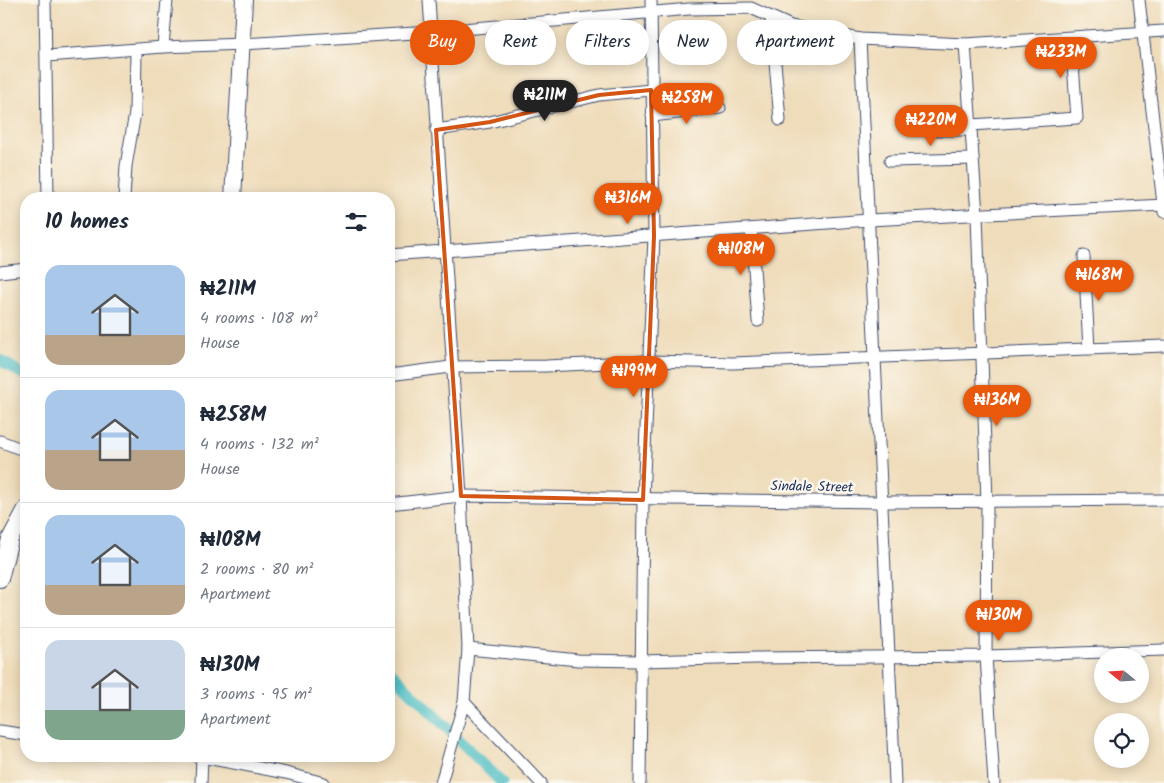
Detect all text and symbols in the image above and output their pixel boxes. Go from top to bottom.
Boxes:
chip: Buy [410,20,475,65]
chip: Rent [485,20,556,65]
chip: Filters [566,20,649,65]
chip: New [659,20,727,65]
chip: Apartment [737,20,853,65]
pin: ₦233M [1026,36,1096,79]
text: ₦233M [1036,40,1086,65]
pin: ₦211M [510,80,580,122]
pin: ₦258M [652,82,722,125]
text: ₦211M [524,83,566,108]
text: ₦258M [662,86,712,111]
pin: ₦220M [896,104,966,147]
text: ₦220M [906,108,956,133]
pin: ₦316M [593,182,663,225]
text: ₦316M [605,186,651,211]
text: 10 homes [45,206,129,239]
icon: filters [342,208,370,236]
pin: ₦108M [706,234,776,276]
text: ₦108M [718,237,764,262]
pin: ₦168M [1064,260,1134,302]
text: ₦168M [1076,263,1122,288]
text: ₦211M [200,273,256,306]
icon: home [85,285,145,345]
text: 4 rooms · 108 m² [200,306,318,331]
text: House [200,331,240,356]
pin: ₦199M [599,356,669,398]
text: ₦199M [612,359,656,384]
pin: ₦136M [962,384,1032,427]
text: ₦136M [974,388,1020,413]
text: ₦258M [200,399,266,432]
icon: home [85,410,145,470]
text: 4 rooms · 132 m² [200,432,319,457]
text: House [200,457,240,482]
street label: Sindale Street [770,475,854,499]
text: ₦108M [200,524,261,557]
icon: home [85,535,145,595]
text: 2 rooms · 80 m² [200,557,313,582]
text: Apartment [200,582,271,607]
pin: ₦130M [964,600,1034,642]
text: ₦130M [976,603,1022,628]
north arrow [1094,648,1149,702]
map controls [1094,648,1149,768]
text: ₦130M [200,649,260,682]
icon: home [85,660,145,720]
text: 3 rooms · 95 m² [200,682,312,707]
text: Apartment [200,707,271,732]
button: locate [1094,713,1149,768]

